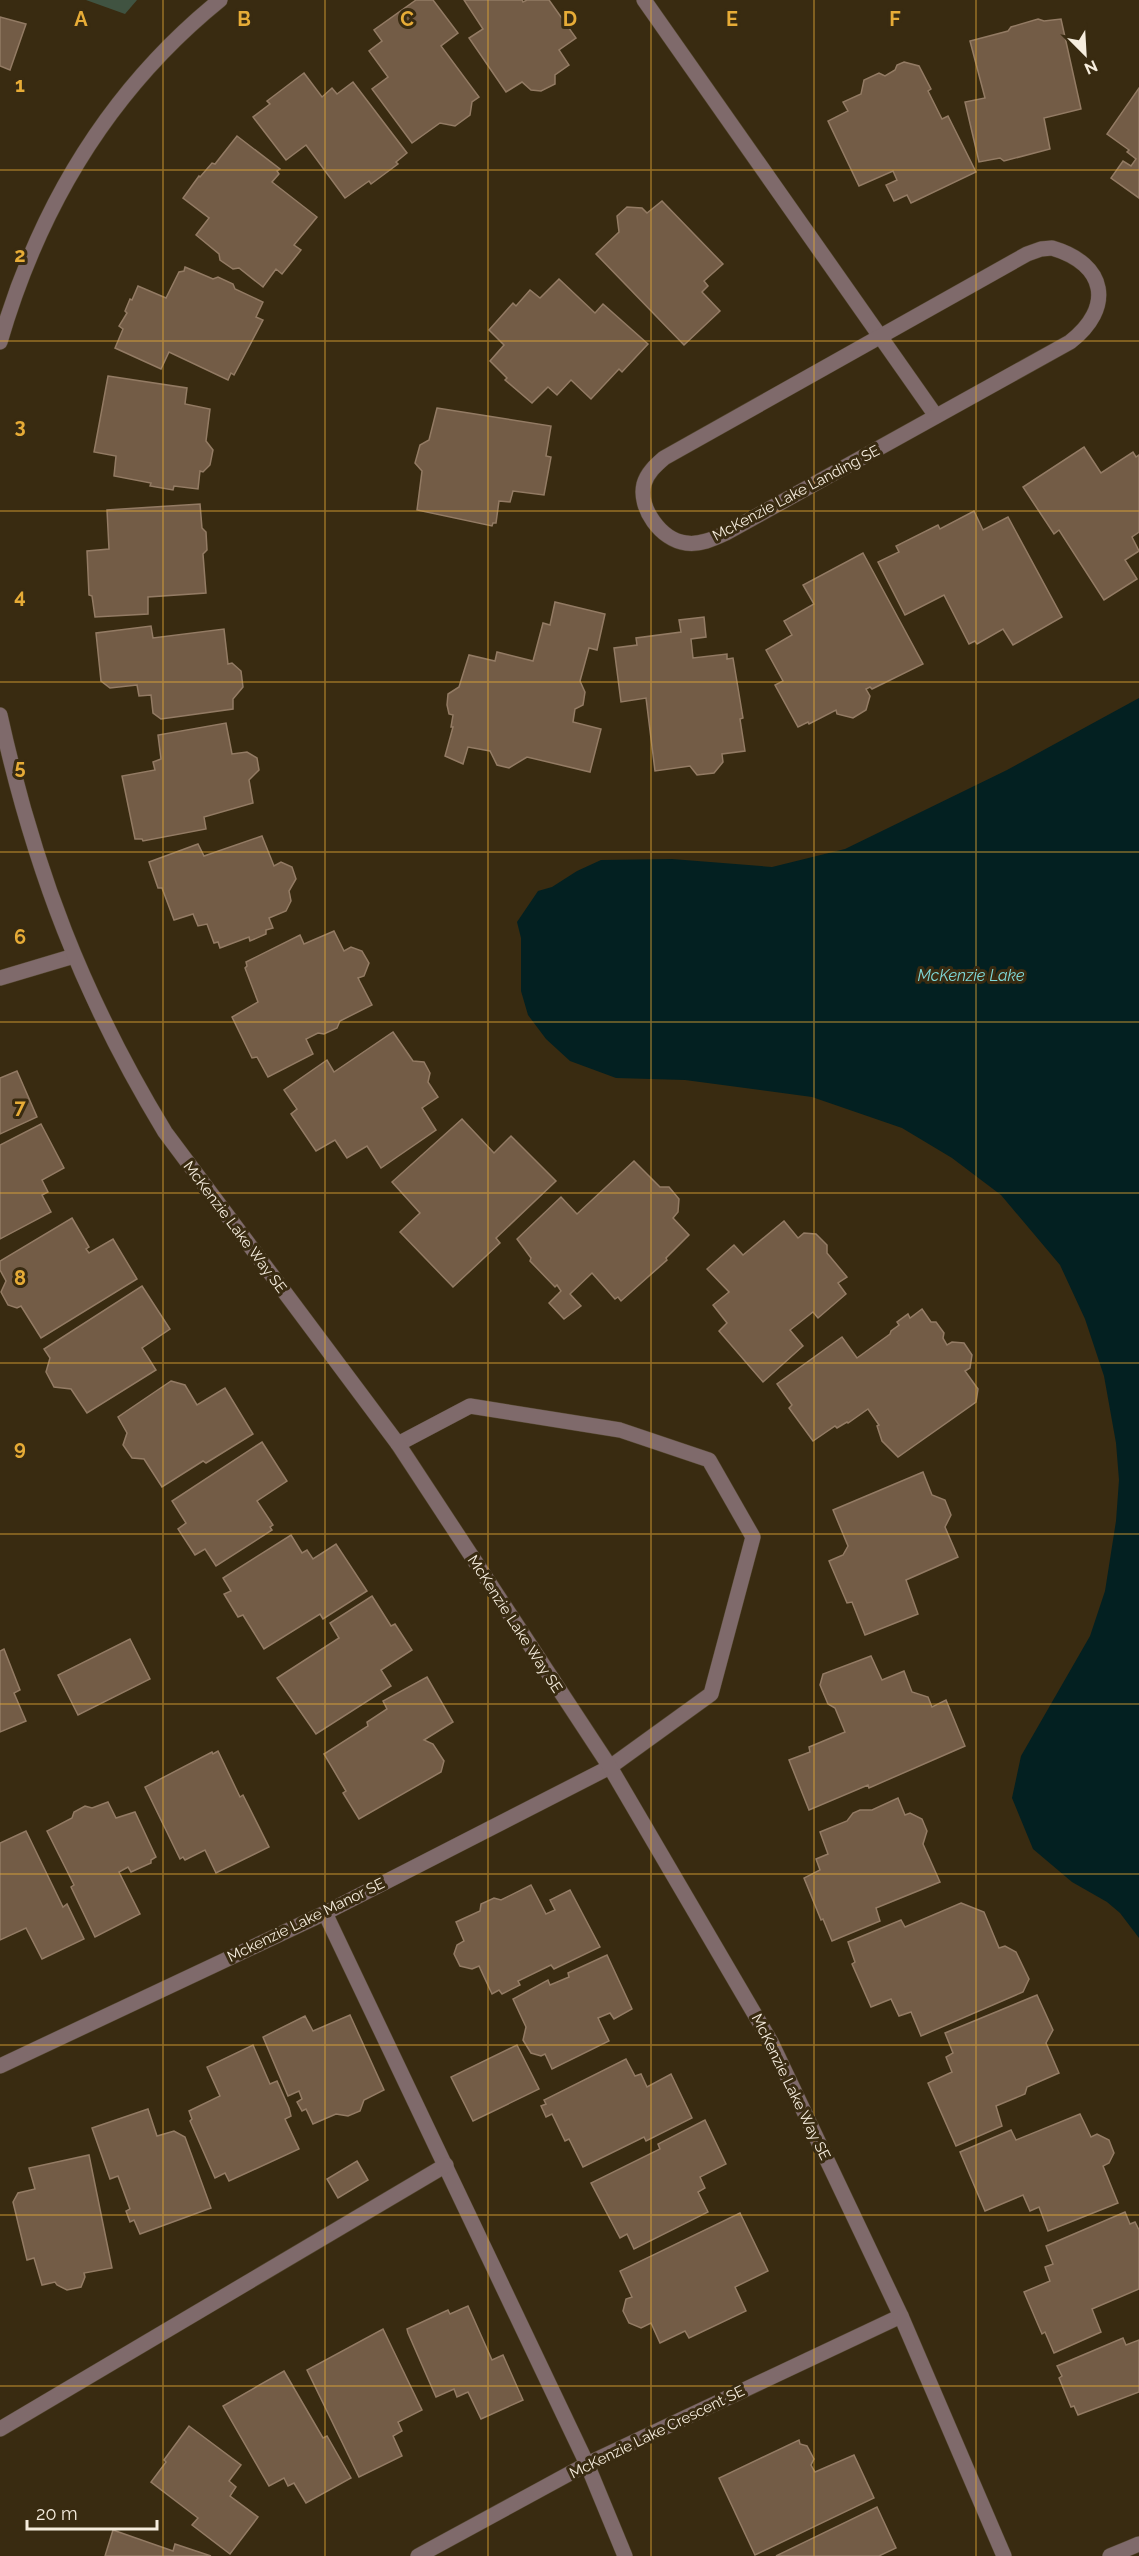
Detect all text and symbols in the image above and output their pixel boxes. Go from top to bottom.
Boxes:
text: A [74,7,88,31]
text: B [237,7,251,31]
text: C [400,7,414,31]
text: D [563,7,577,31]
text: E [726,7,738,31]
text: F [889,7,901,31]
north arrow [1055,24,1115,84]
text: N [1081,56,1100,78]
text: 1 [15,73,25,97]
text: 2 [14,243,26,267]
text: 3 [14,414,26,438]
street label: McKenzie Lake Landing SE [709,441,883,545]
text: 4 [14,584,26,608]
text: 5 [14,755,26,779]
text: 6 [14,925,26,949]
water label: McKenzie Lake [917,966,1025,985]
text: 7 [14,1095,26,1119]
street label: McKenzie Lake Way SE [180,1157,290,1297]
text: 8 [14,1266,26,1290]
text: 9 [14,1436,26,1460]
street label: McKenzie Lake Way SE [464,1552,566,1696]
street label: Mckenzie Lake Manor SE [224,1874,388,1966]
street label: McKenzie Lake Way SE [748,2011,834,2163]
street label: McKenzie Lake Crescent SE [567,2382,747,2482]
scale bar [27,2493,158,2531]
text: 20 m [36,2503,78,2524]

